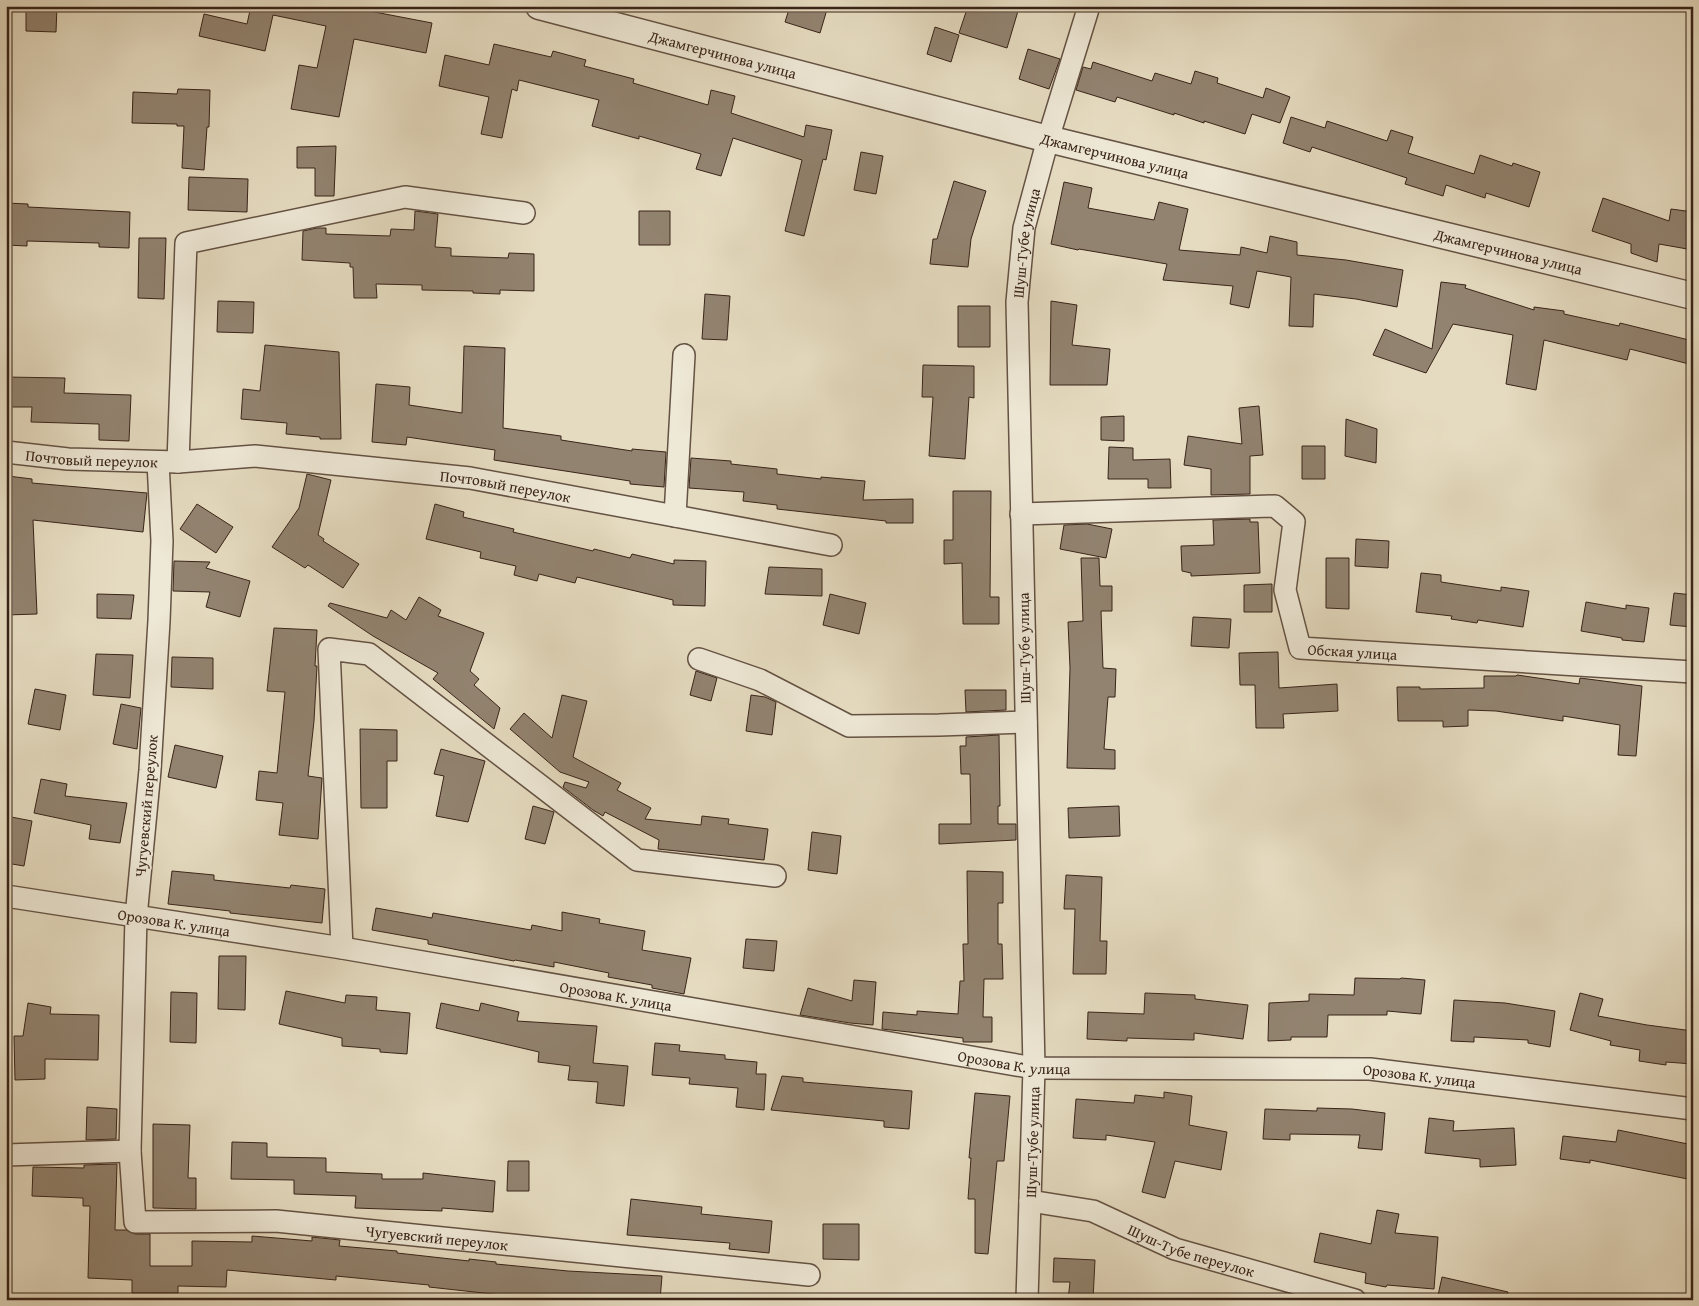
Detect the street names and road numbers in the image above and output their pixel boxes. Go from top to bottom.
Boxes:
street label: Джамгерчинова улица [646,24,800,84]
street label: Джамгерчинова улица [1038,127,1192,184]
street label: Шуш-Тубе улица [1007,185,1045,299]
street label: Джамгерчинова улица [1431,223,1585,279]
street label: Почтовый переулок [24,444,158,472]
street label: Почтовый переулок [439,465,573,507]
street label: Шуш-Тубе улица [1013,591,1035,704]
street label: Обская улица [1307,638,1399,664]
street label: Чугуевский переулок [129,734,163,878]
street label: Орозова К. улица [116,903,233,941]
street label: Орозова К. улица [558,975,674,1016]
street label: Орозова К. улица [956,1044,1071,1079]
street label: Орозова К. улица [1363,1058,1478,1093]
street label: Шуш-Тубе улица [1020,1085,1044,1198]
street label: Шуш-Тубе переулок [1125,1218,1257,1282]
street label: Чугуевский переулок [365,1220,509,1255]

